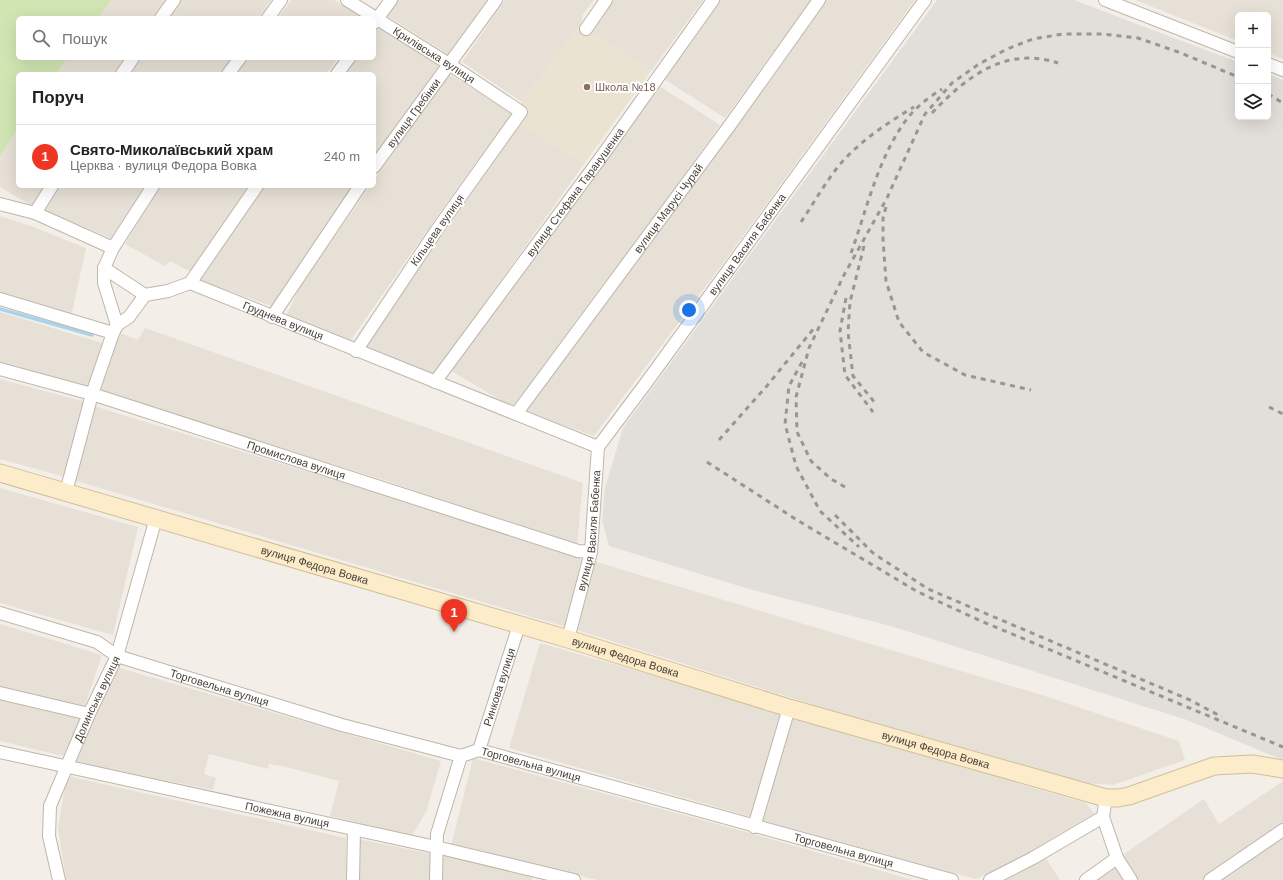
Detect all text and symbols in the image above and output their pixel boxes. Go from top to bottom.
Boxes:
map controls [1235,12,1271,120]
button: + [1235,12,1271,48]
search box [16,16,376,60]
street label: Крилівська вулиця [391,25,477,86]
icon: search [30,27,52,49]
text: Пошук [62,30,107,47]
button: − [1235,48,1271,84]
street label: вулиця Гребінки [384,76,443,150]
place label: Школа №18 [595,81,656,93]
marker: Школа №18 [582,82,592,92]
button: layers [1235,84,1271,120]
text: Поруч [32,88,84,107]
street label: вулиця Стефана Таранушенка [524,125,627,259]
text: Свято-Миколаївський храм [70,141,273,158]
text: 1 [41,149,49,164]
text: 240 m [324,149,360,164]
text: Церква · вулиця Федора Вовка [70,158,257,173]
street label: вулиця Марусі Чурай [631,161,705,255]
street label: вулиця Василя Бабенка [706,190,789,297]
street label: Кільцева вулиця [408,192,466,268]
street label: Груднева вулиця [241,299,325,342]
your location [679,300,699,320]
street label: Промислова вулиця [246,438,347,481]
street label: вулиця Василя Бабенка [575,469,603,592]
street label: вулиця Федора Вовка [260,544,371,587]
pin: 1 [441,599,467,632]
street label: вулиця Федора Вовка [571,635,681,680]
street label: Ринкова вулиця [481,647,517,728]
street label: Долинська вулиця [72,654,122,744]
street label: Торговельна вулиця [169,667,271,708]
street label: вулиця Федора Вовка [881,729,992,771]
street label: Торговельна вулиця [480,745,582,784]
street label: Пожежна вулиця [244,800,330,830]
street label: Торговельна вулиця [792,831,895,870]

